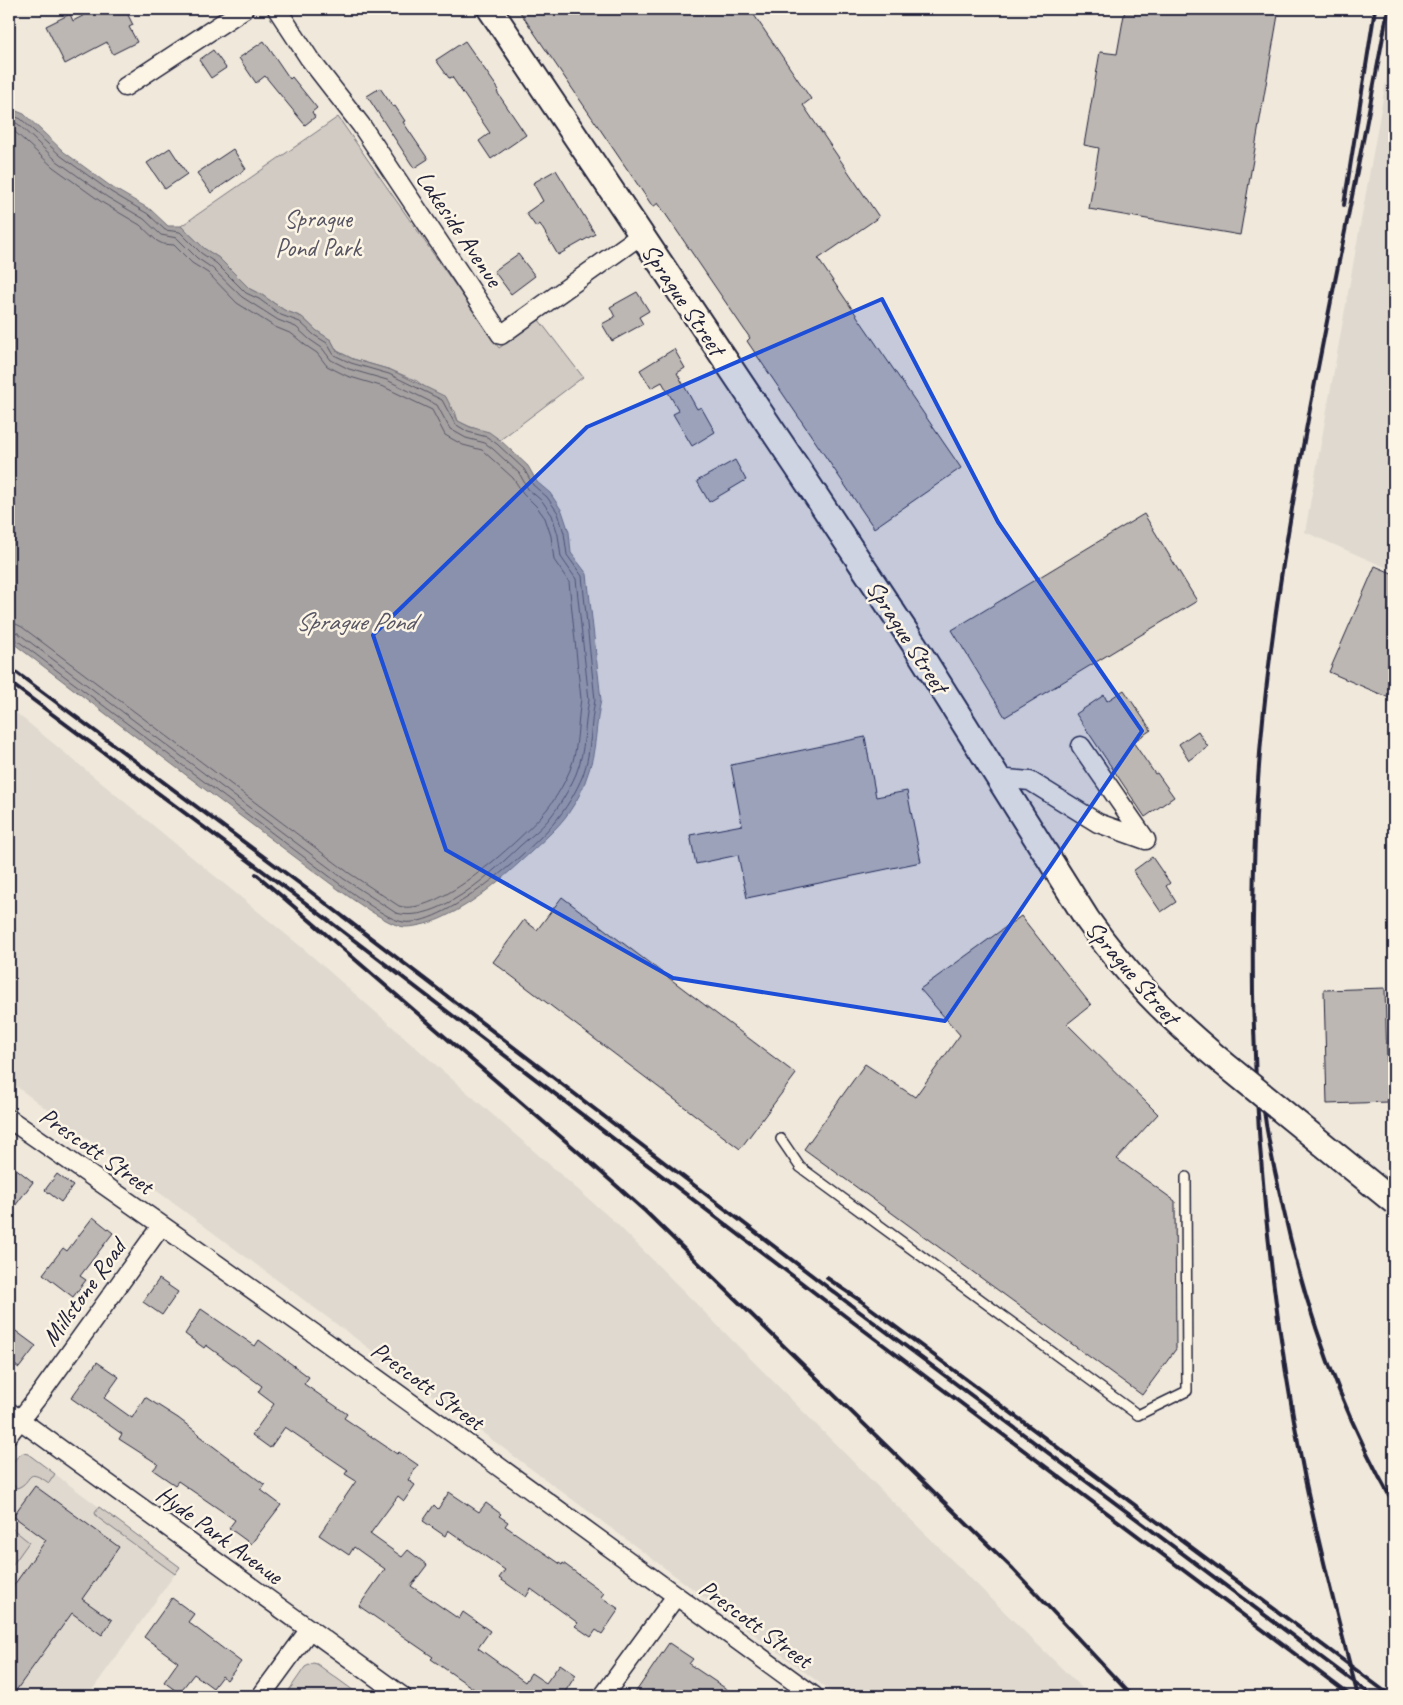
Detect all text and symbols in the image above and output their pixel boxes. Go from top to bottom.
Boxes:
street label: Lakeside Avenue [409,164,511,294]
park label: Sprague Pond Park [275,203,362,264]
street label: Sprague Street [634,237,734,365]
street label: Sprague Street [859,574,958,702]
water label: Sprague Pond [295,605,422,638]
street label: Sprague Street [1078,914,1189,1034]
street label: Prescott Street [33,1100,162,1203]
street label: Millstone Road [34,1230,135,1352]
street label: Prescott Street [365,1334,492,1439]
street label: Hyde Park Avenue [150,1478,291,1593]
street label: Prescott Street [693,1572,820,1677]

